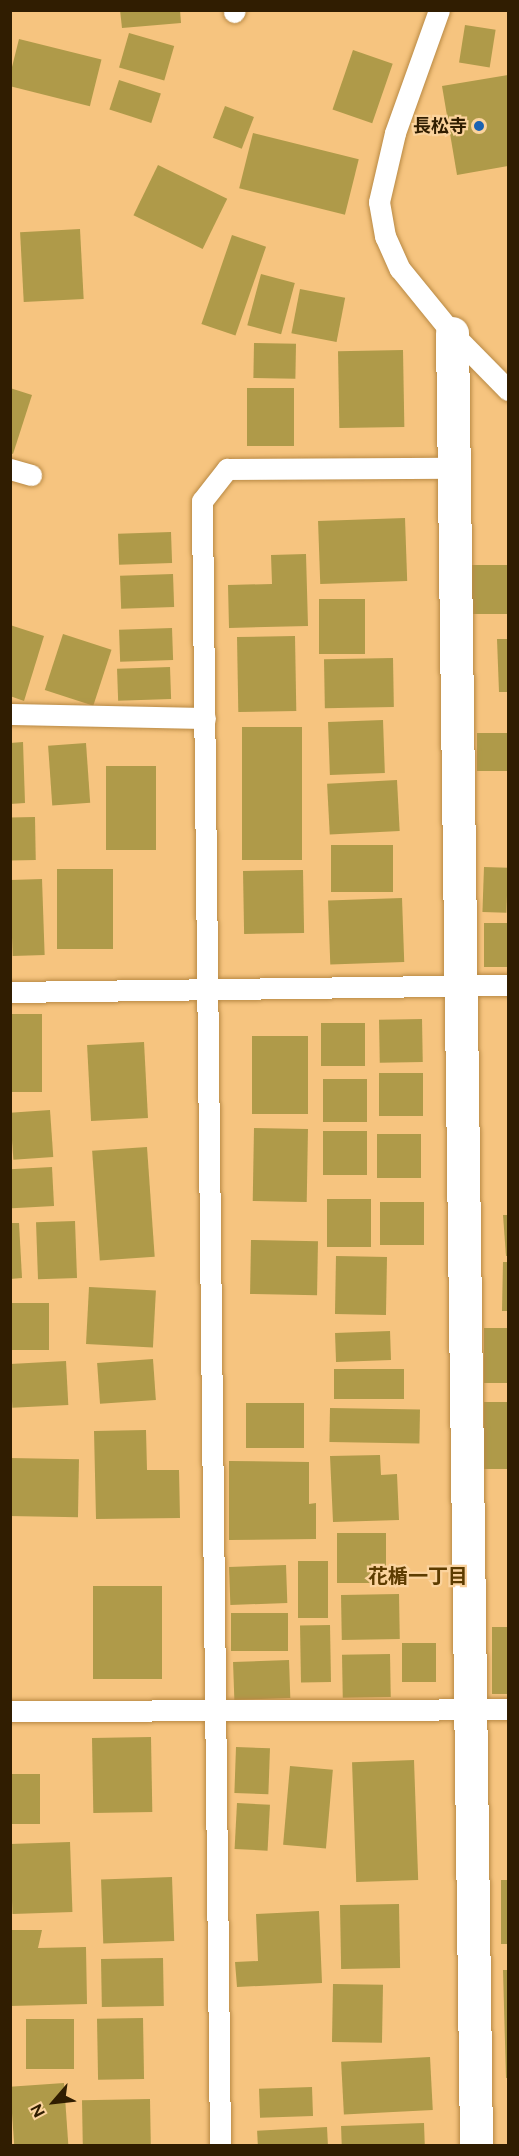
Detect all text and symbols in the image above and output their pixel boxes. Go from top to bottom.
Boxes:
place label: 長松寺 [413,115,467,137]
marker: 長松寺 [472,119,486,133]
district label: 花楯一丁目 [368,1564,468,1588]
north arrow [24,2072,84,2132]
text: N [26,2101,49,2121]

